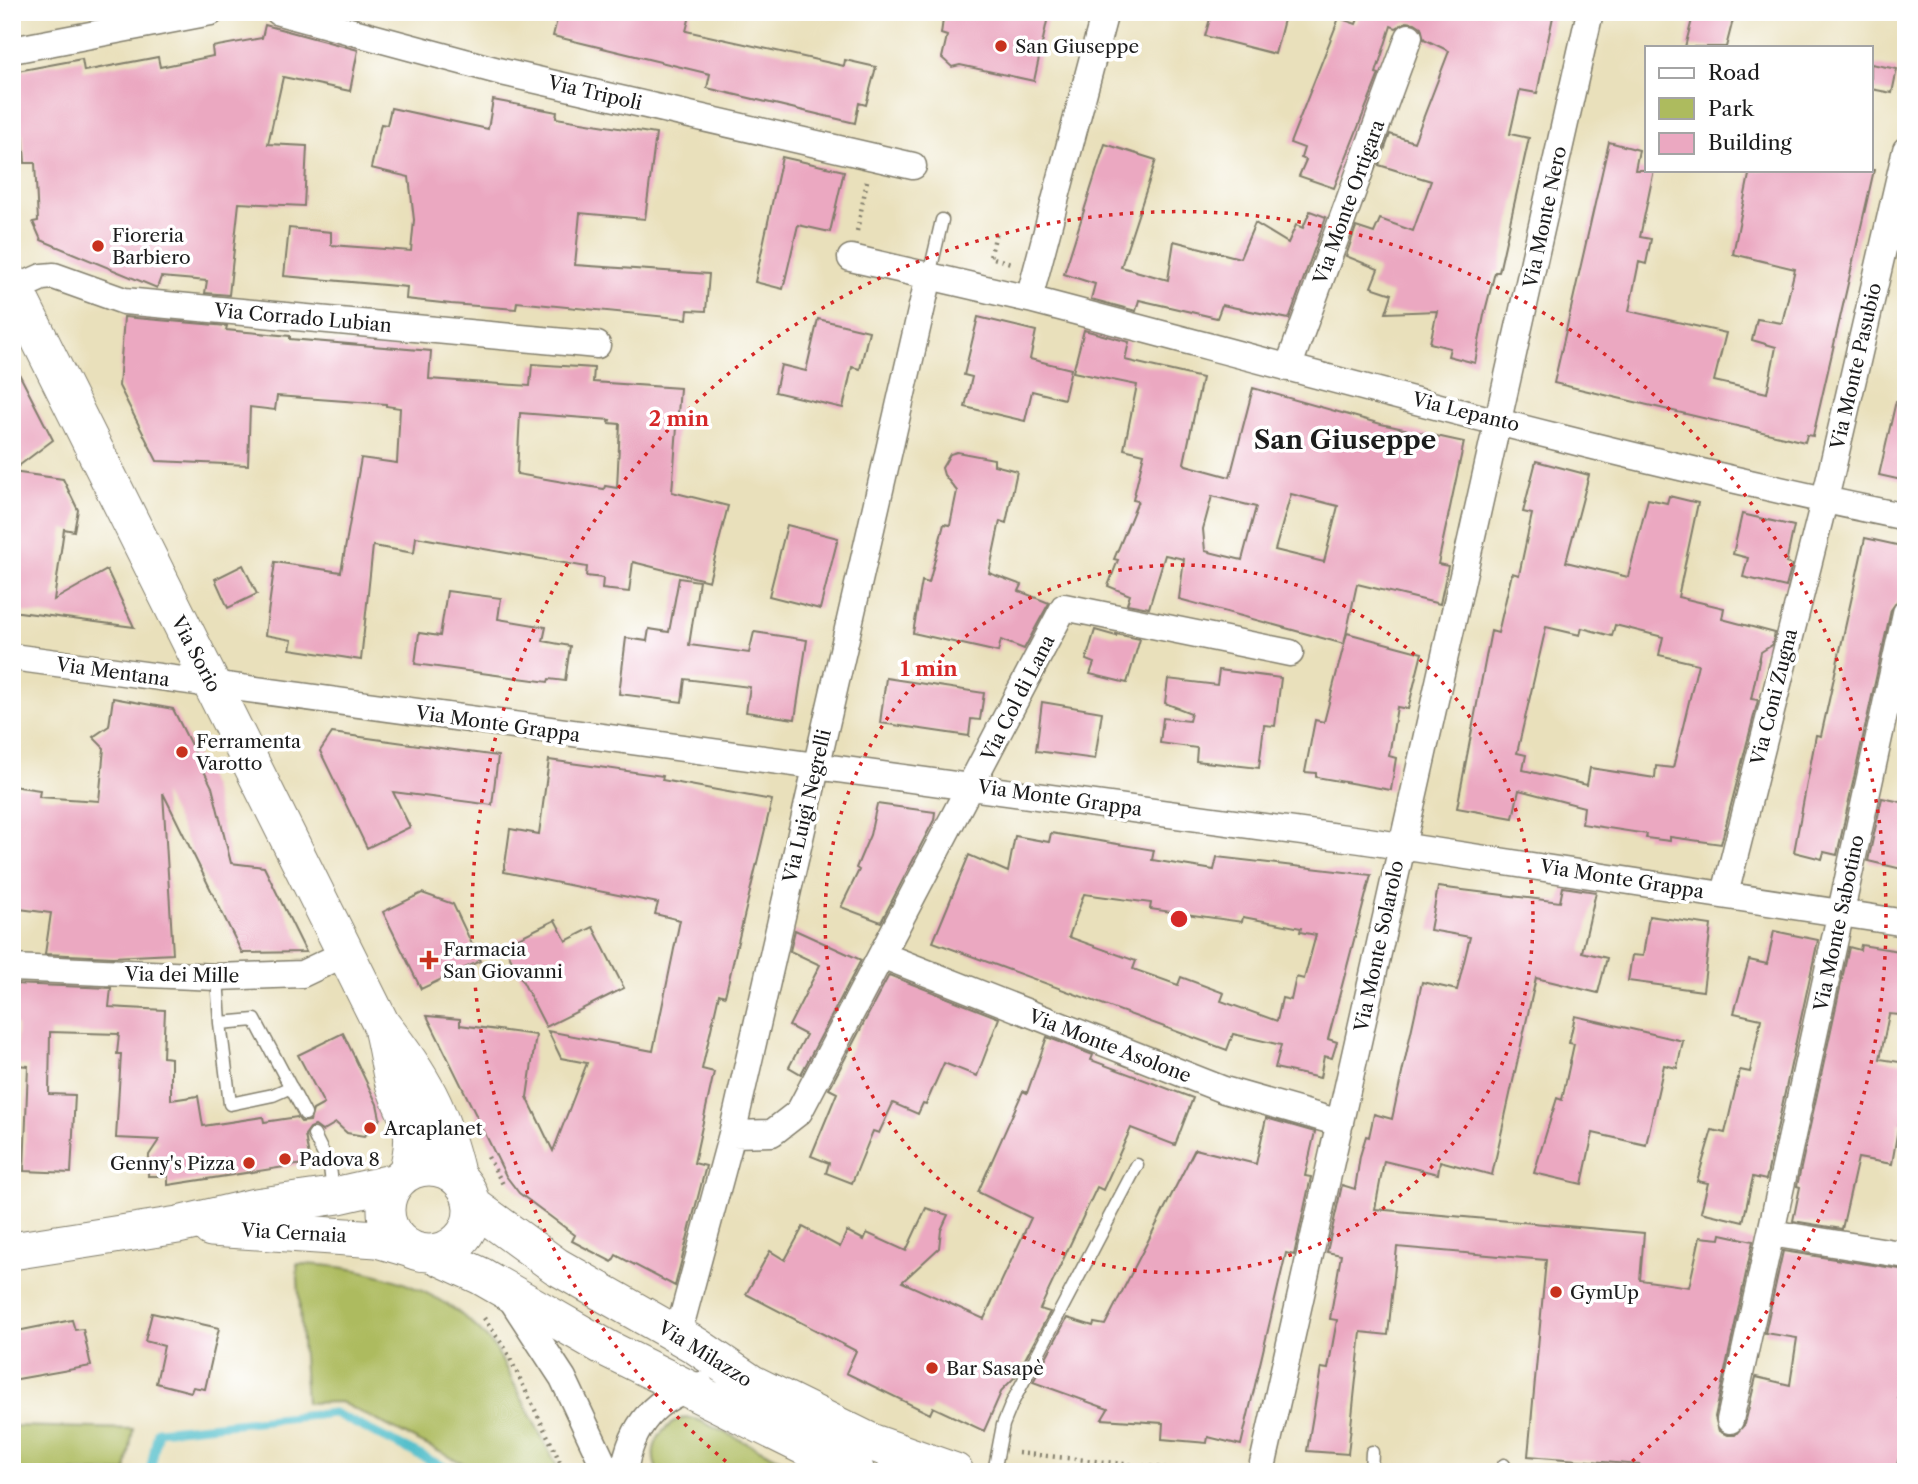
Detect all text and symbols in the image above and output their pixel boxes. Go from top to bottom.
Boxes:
place label: San Giuseppe [1015,35,1139,58]
marker: San Giuseppe [993,38,1009,54]
legend [1645,46,1872,172]
text: Road [1708,60,1760,85]
street label: Via Tripoli [545,71,644,115]
text: Park [1708,96,1754,121]
street label: Via Monte Ortigara [1308,117,1389,288]
text: Building [1708,130,1793,155]
street label: Via Monte Nero [1519,144,1571,291]
place label: Fioreria Barbiero [112,224,191,269]
marker: Fioreria Barbiero [90,238,106,254]
street label: Via Monte Pasubio [1825,280,1886,452]
street label: Via Corrado Lubian [212,299,393,337]
street label: Via Lepanto [1409,387,1522,436]
text: 2 min [649,406,710,431]
district label: San Giuseppe [1254,424,1436,456]
street label: Via Sorio [166,611,226,696]
street label: Via Coni Zugna [1746,626,1802,769]
street label: Via Col di Lana [976,631,1060,766]
street label: Via Mentana [54,653,171,691]
text: 1 min [900,656,958,681]
street label: Via Monte Grappa [413,701,582,747]
street label: Via Luigi Negrelli [778,727,836,886]
place label: Ferramenta Varotto [195,730,301,775]
marker: Ferramenta Varotto [174,744,190,760]
street label: Via Monte Grappa [975,775,1144,821]
street label: Via Monte Sabotino [1809,833,1869,1014]
street label: Via Monte Grappa [1537,855,1706,903]
street label: Via Monte Solarolo [1349,858,1408,1035]
centre of rings [1167,907,1191,931]
place label: Farmacia San Giovanni [443,938,563,983]
marker: Farmacia San Giovanni [421,952,437,968]
street label: Via dei Mille [124,962,239,987]
street label: Via Monte Asolone [1025,1004,1194,1088]
place label: Arcaplanet [383,1117,483,1140]
marker: Arcaplanet [362,1120,378,1136]
place label: Padova 8 [299,1148,380,1171]
marker: Padova 8 [277,1151,293,1167]
place label: Genny's Pizza [110,1152,235,1175]
marker: Genny's Pizza [241,1155,257,1171]
street label: Via Cernaia [240,1219,347,1247]
place label: GymUp [1570,1281,1639,1304]
marker: GymUp [1548,1284,1564,1300]
street label: Via Milazzo [653,1316,756,1392]
place label: Bar Sasapè [946,1357,1044,1380]
marker: Bar Sasapè [924,1360,940,1376]

